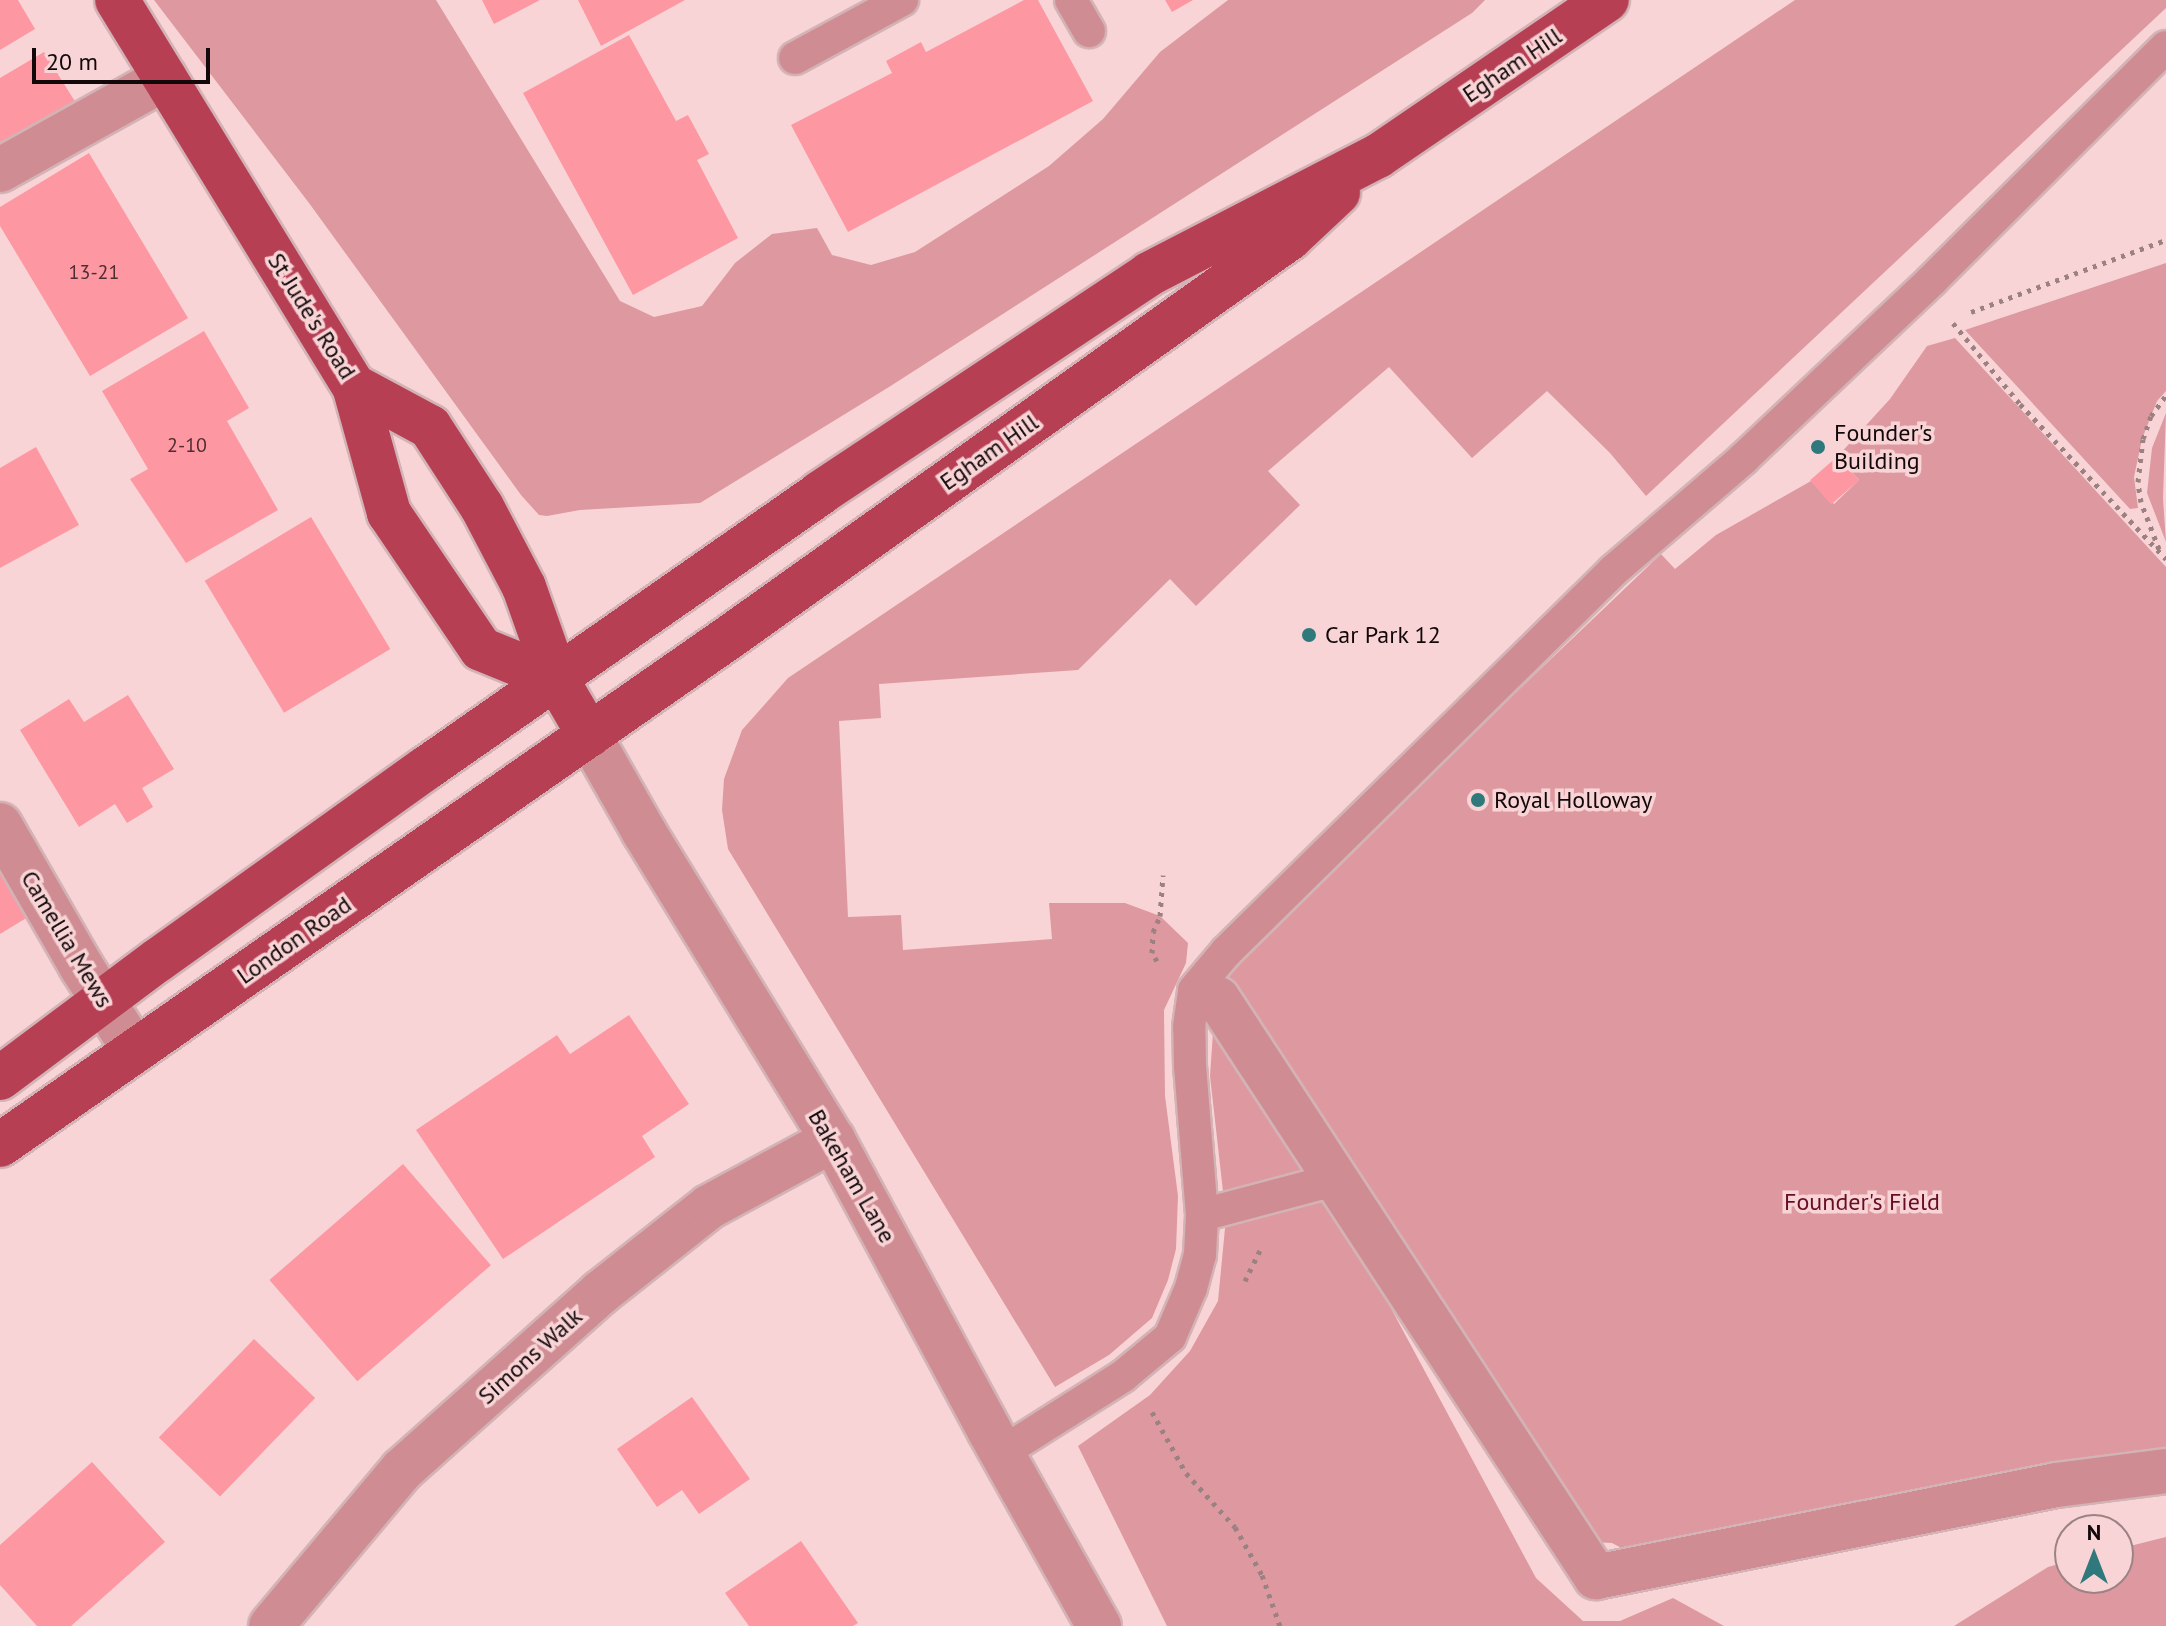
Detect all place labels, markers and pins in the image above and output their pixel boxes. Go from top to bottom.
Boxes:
place label: Founder's Building [1834,419,1932,475]
marker: Founder's Building [1809,438,1827,456]
place label: Car Park 12 [1325,621,1441,649]
marker: Car Park 12 [1300,626,1318,644]
place label: Royal Holloway [1494,786,1653,814]
marker: Royal Holloway [1469,791,1487,809]

